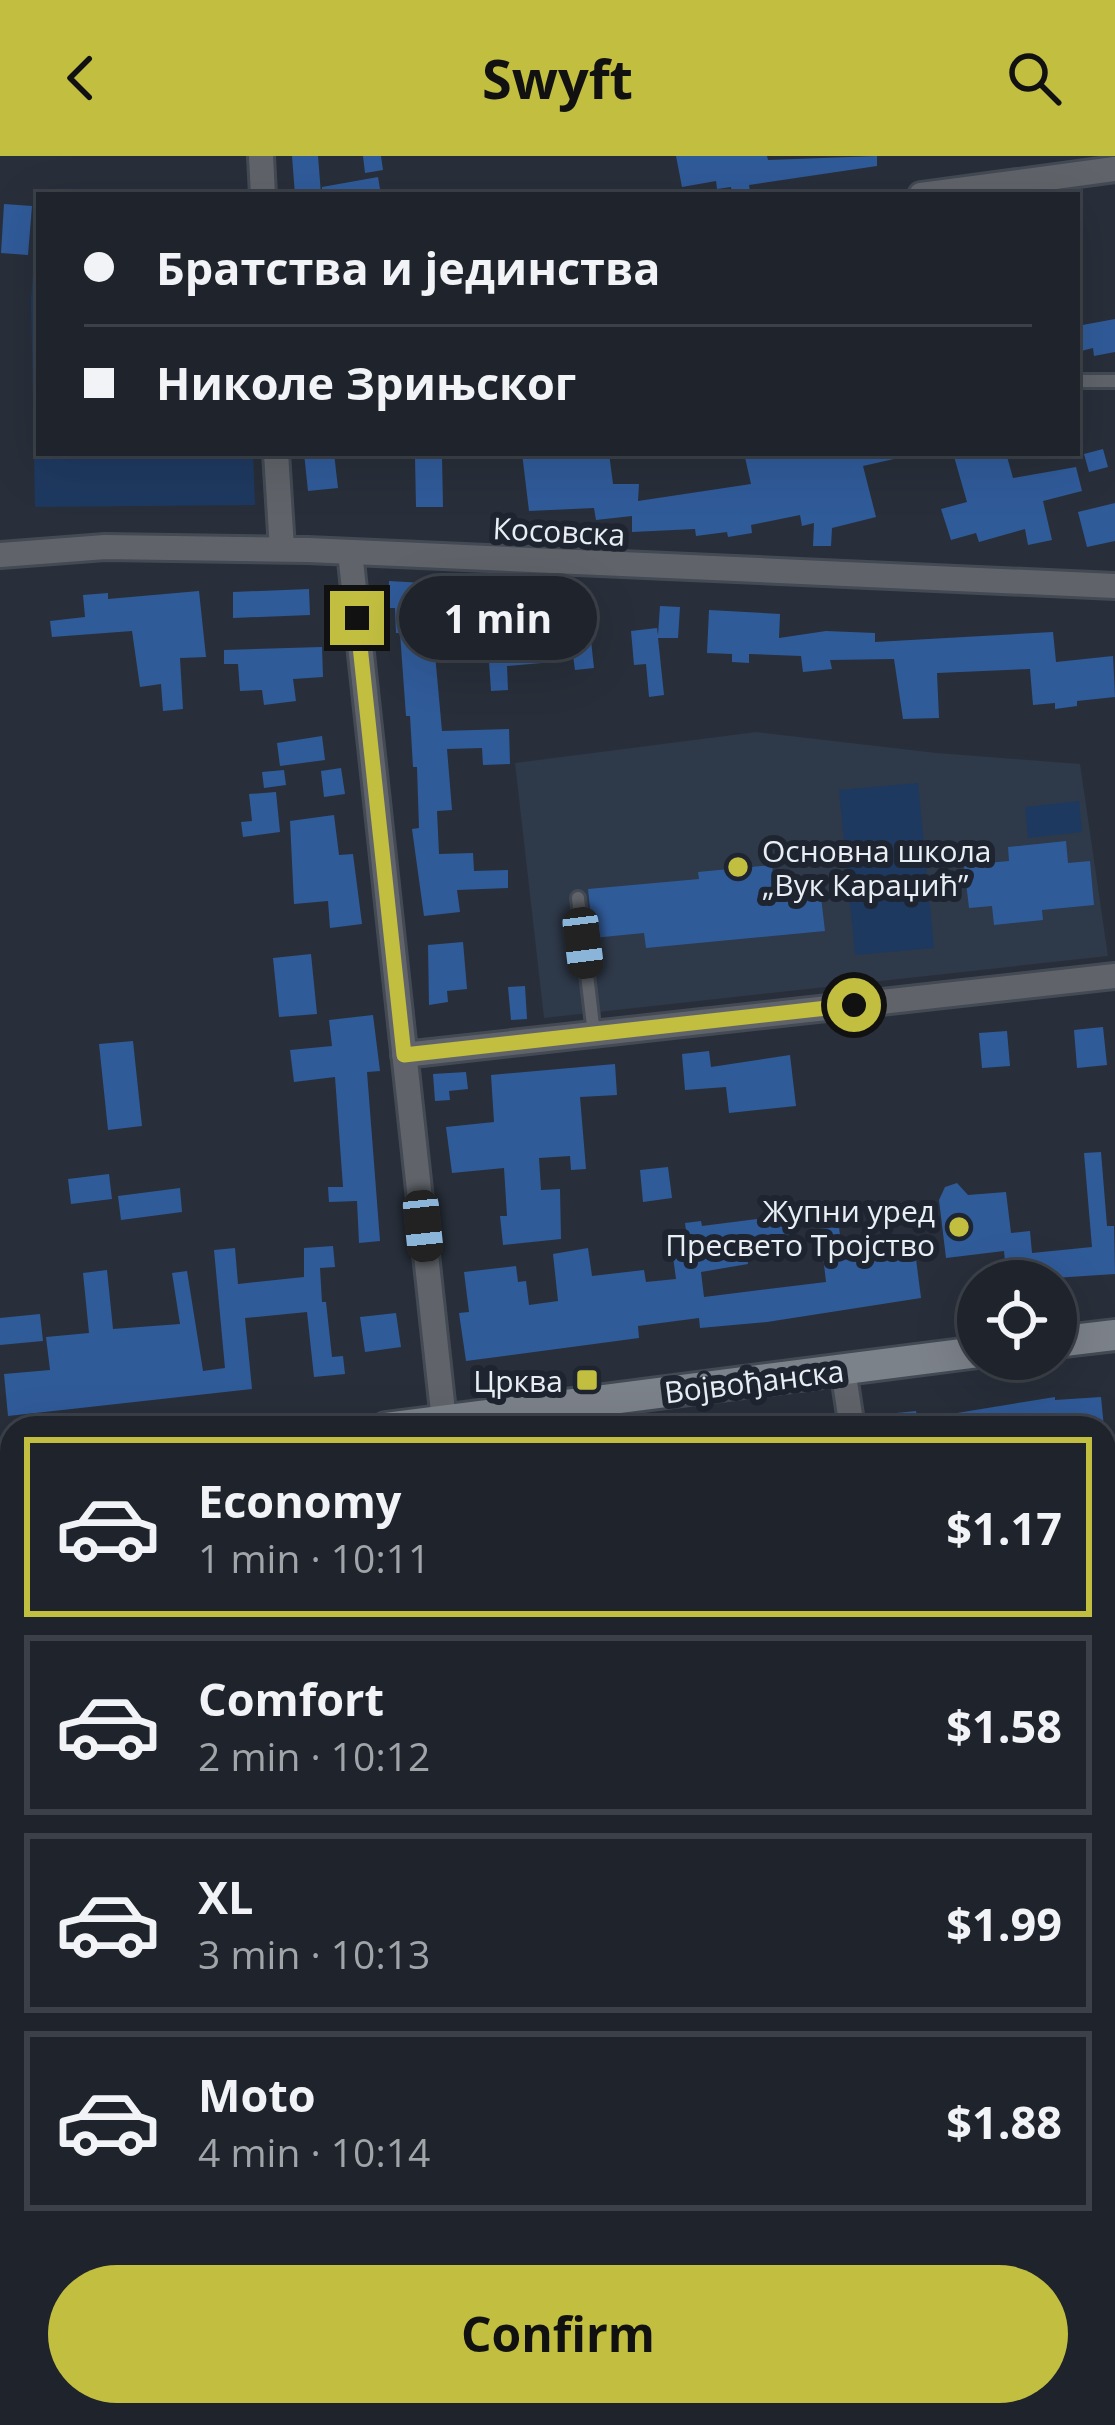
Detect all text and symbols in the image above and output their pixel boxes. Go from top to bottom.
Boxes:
text: Swyft [482,41,633,115]
icon: back [48,45,114,111]
icon: search [1001,45,1067,111]
text: Братства и јединства [156,237,661,298]
text: Николе Зрињског [156,352,576,413]
street label: Косовска [492,507,626,555]
callout: 1 min [399,576,597,660]
route end [330,591,384,645]
text: 1 min [444,591,552,644]
place label: Основна школа „Вук Караџић” [762,830,991,905]
marker: Основна школа „Вук Караџић” [725,854,751,880]
car [561,905,605,981]
route start [827,978,881,1032]
car [401,1188,445,1264]
place label: Жупни уред Пресвето Тројство [665,1190,935,1265]
marker: Жупни уред Пресвето Тројство [946,1214,972,1240]
map controls [957,1260,1077,1380]
button: locate [957,1260,1077,1380]
street label: Војвођанска [662,1350,846,1412]
place label: Црква [473,1360,563,1401]
marker: Црква [574,1367,600,1393]
text: Economy [198,1470,401,1531]
icon: car [54,1473,162,1581]
text: $1.17 [946,1497,1062,1558]
text: 1 min · 10:11 [198,1531,430,1584]
text: Comfort [198,1668,384,1729]
icon: car [54,1671,162,1779]
text: $1.58 [946,1695,1062,1756]
text: 2 min · 10:12 [198,1729,430,1782]
text: XL [198,1866,253,1927]
icon: car [54,1869,162,1977]
text: $1.99 [946,1893,1062,1954]
text: 3 min · 10:13 [198,1927,430,1980]
text: Moto [198,2064,316,2125]
icon: car [54,2067,162,2175]
text: $1.88 [946,2091,1062,2152]
text: 4 min · 10:14 [198,2125,430,2178]
button: Confirm [48,2265,1068,2403]

